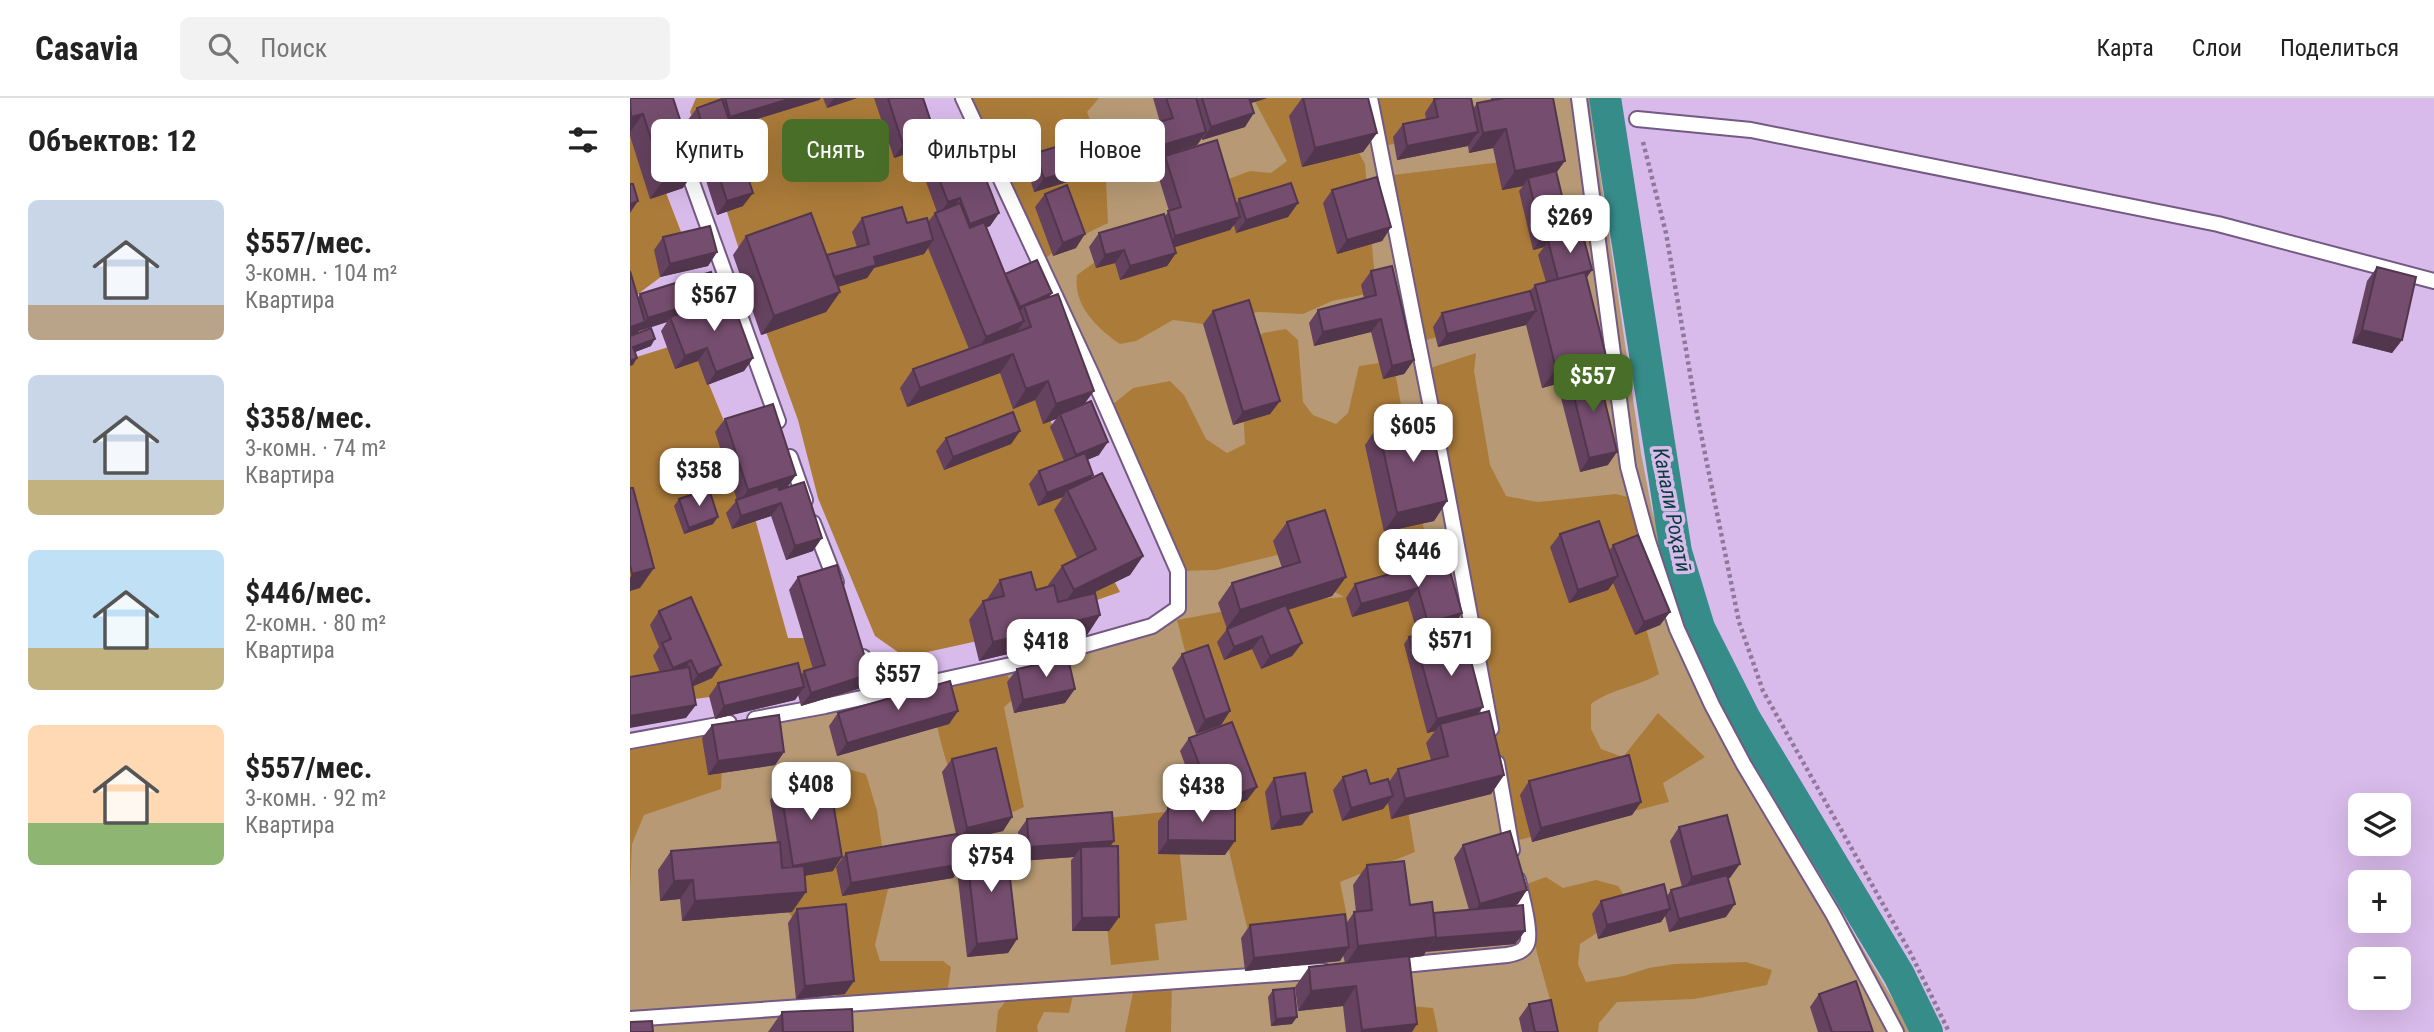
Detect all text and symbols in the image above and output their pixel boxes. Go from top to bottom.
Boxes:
search box [180,17,670,80]
text: Casavia [35,29,138,68]
icon: search [204,29,242,67]
text: Поиск [260,33,327,63]
text: Карта [2096,34,2154,62]
text: Слои [2192,34,2242,62]
text: Поделиться [2280,34,2399,62]
chip: Купить [651,119,768,182]
chip: Снять [782,119,889,182]
chip: Фильтры [903,119,1041,182]
chip: Новое [1055,119,1165,182]
icon: filters [564,121,602,159]
text: Объектов: 12 [28,123,196,158]
pin: $269 [1529,195,1611,255]
text: $269 [1547,204,1593,231]
text: $557/мес. [245,225,372,260]
icon: home [84,228,168,312]
text: 3-комн. · 104 m² [245,260,397,287]
pin: $567 [673,274,755,333]
text: $567 [691,282,737,309]
text: Квартира [245,287,335,314]
pin: $557 [1552,354,1634,414]
text: $557 [1570,363,1616,390]
text: $358/мес. [245,400,372,435]
icon: home [84,403,168,487]
pin: $605 [1372,404,1454,464]
text: $605 [1390,413,1436,440]
text: 3-комн. · 74 m² [245,435,386,462]
water label: Канали Роҳатӣ [1648,446,1696,574]
pin: $358 [658,448,740,508]
text: $358 [676,457,722,484]
text: Квартира [245,462,335,489]
pin: $446 [1377,530,1459,589]
text: $446 [1395,538,1441,565]
text: $446/мес. [245,575,372,610]
icon: home [84,578,168,662]
text: 2-комн. · 80 m² [245,610,386,637]
pin: $571 [1410,618,1492,678]
pin: $418 [1005,620,1087,679]
text: $571 [1428,627,1474,654]
text: $418 [1023,628,1069,655]
text: Квартира [245,637,335,664]
pin: $557 [857,652,939,712]
text: $557 [875,661,921,688]
text: $557/мес. [245,750,372,785]
icon: home [84,753,168,837]
pin: $408 [770,762,852,822]
pin: $438 [1161,764,1243,824]
text: $408 [788,771,834,798]
text: $438 [1179,773,1225,800]
text: 3-комн. · 92 m² [245,785,386,812]
map controls [2348,793,2411,1010]
button: layers [2348,793,2411,856]
text: Квартира [245,812,335,839]
pin: $754 [950,834,1032,894]
text: $754 [968,843,1014,870]
button: + [2348,870,2411,933]
button: − [2348,947,2411,1010]

